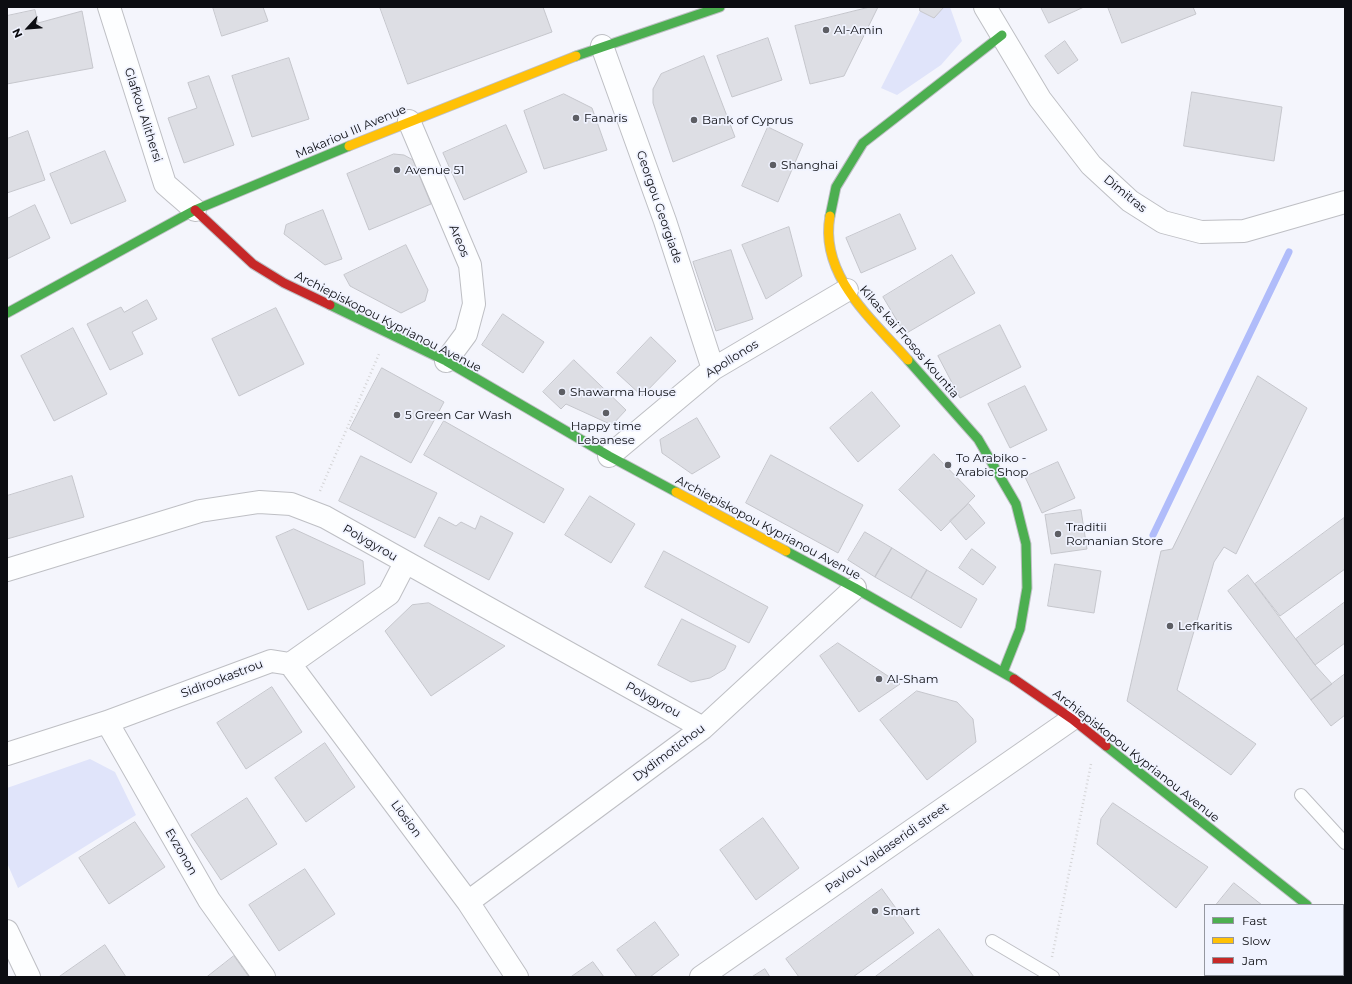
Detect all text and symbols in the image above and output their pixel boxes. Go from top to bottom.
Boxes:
north arrow [8,8,48,48]
place label: Al-Amin [834,23,883,37]
marker: Al-Amin [821,25,831,35]
text: N [9,26,25,40]
street label: Glafkou Alithersi [121,66,165,164]
street label: Makariou III Avenue [294,102,408,162]
place label: Fanaris [584,111,627,125]
marker: Fanaris [571,113,581,123]
place label: Bank of Cyprus [702,113,793,127]
marker: Bank of Cyprus [689,115,699,125]
street label: Georgou Georgiade [633,149,685,265]
place label: Shanghai [781,158,838,172]
marker: Shanghai [768,160,778,170]
place label: Avenue 51 [405,163,465,177]
marker: Avenue 51 [392,165,402,175]
street label: Dimitras [1101,172,1149,216]
street label: Areos [446,223,472,259]
street label: Archiepiskopou Kyprianou Avenue [292,269,484,375]
street label: Kikas kai Frosos Kountia [856,283,962,401]
street label: Apollonos [703,337,761,381]
place label: Shawarma House [570,385,676,399]
marker: Shawarma House [557,387,567,397]
place label: 5 Green Car Wash [405,408,512,422]
marker: Happy time Lebanese [601,408,611,418]
marker: 5 Green Car Wash [392,410,402,420]
place label: Happy time Lebanese [571,419,641,447]
place label: To Arabiko - Arabic Shop [956,451,1028,479]
marker: To Arabiko - Arabic Shop [943,460,953,470]
street label: Archiepiskopou Kyprianou Avenue [673,473,863,583]
place label: Traditii Romanian Store [1066,520,1163,548]
street label: Polygyrou [340,522,400,564]
marker: Traditii Romanian Store [1053,529,1063,539]
place label: Lefkaritis [1178,619,1232,633]
marker: Lefkaritis [1165,621,1175,631]
street label: Sidirookastrou [179,657,265,701]
place label: Al-Sham [887,672,939,686]
marker: Al-Sham [874,674,884,684]
street label: Polygyrou [623,679,683,721]
street label: Archiepiskopou Kyprianou Avenue [1050,686,1222,826]
street label: Dydimotichou [630,721,708,785]
street label: Liosion [387,798,425,840]
street label: Pavlou Valdaseridi street [822,800,952,896]
street label: Evzonon [162,826,200,878]
place label: Smart [883,904,920,918]
legend [1204,904,1344,976]
marker: Smart [870,906,880,916]
text: Fast [1242,913,1267,928]
text: Slow [1242,933,1271,948]
text: Jam [1242,953,1268,968]

